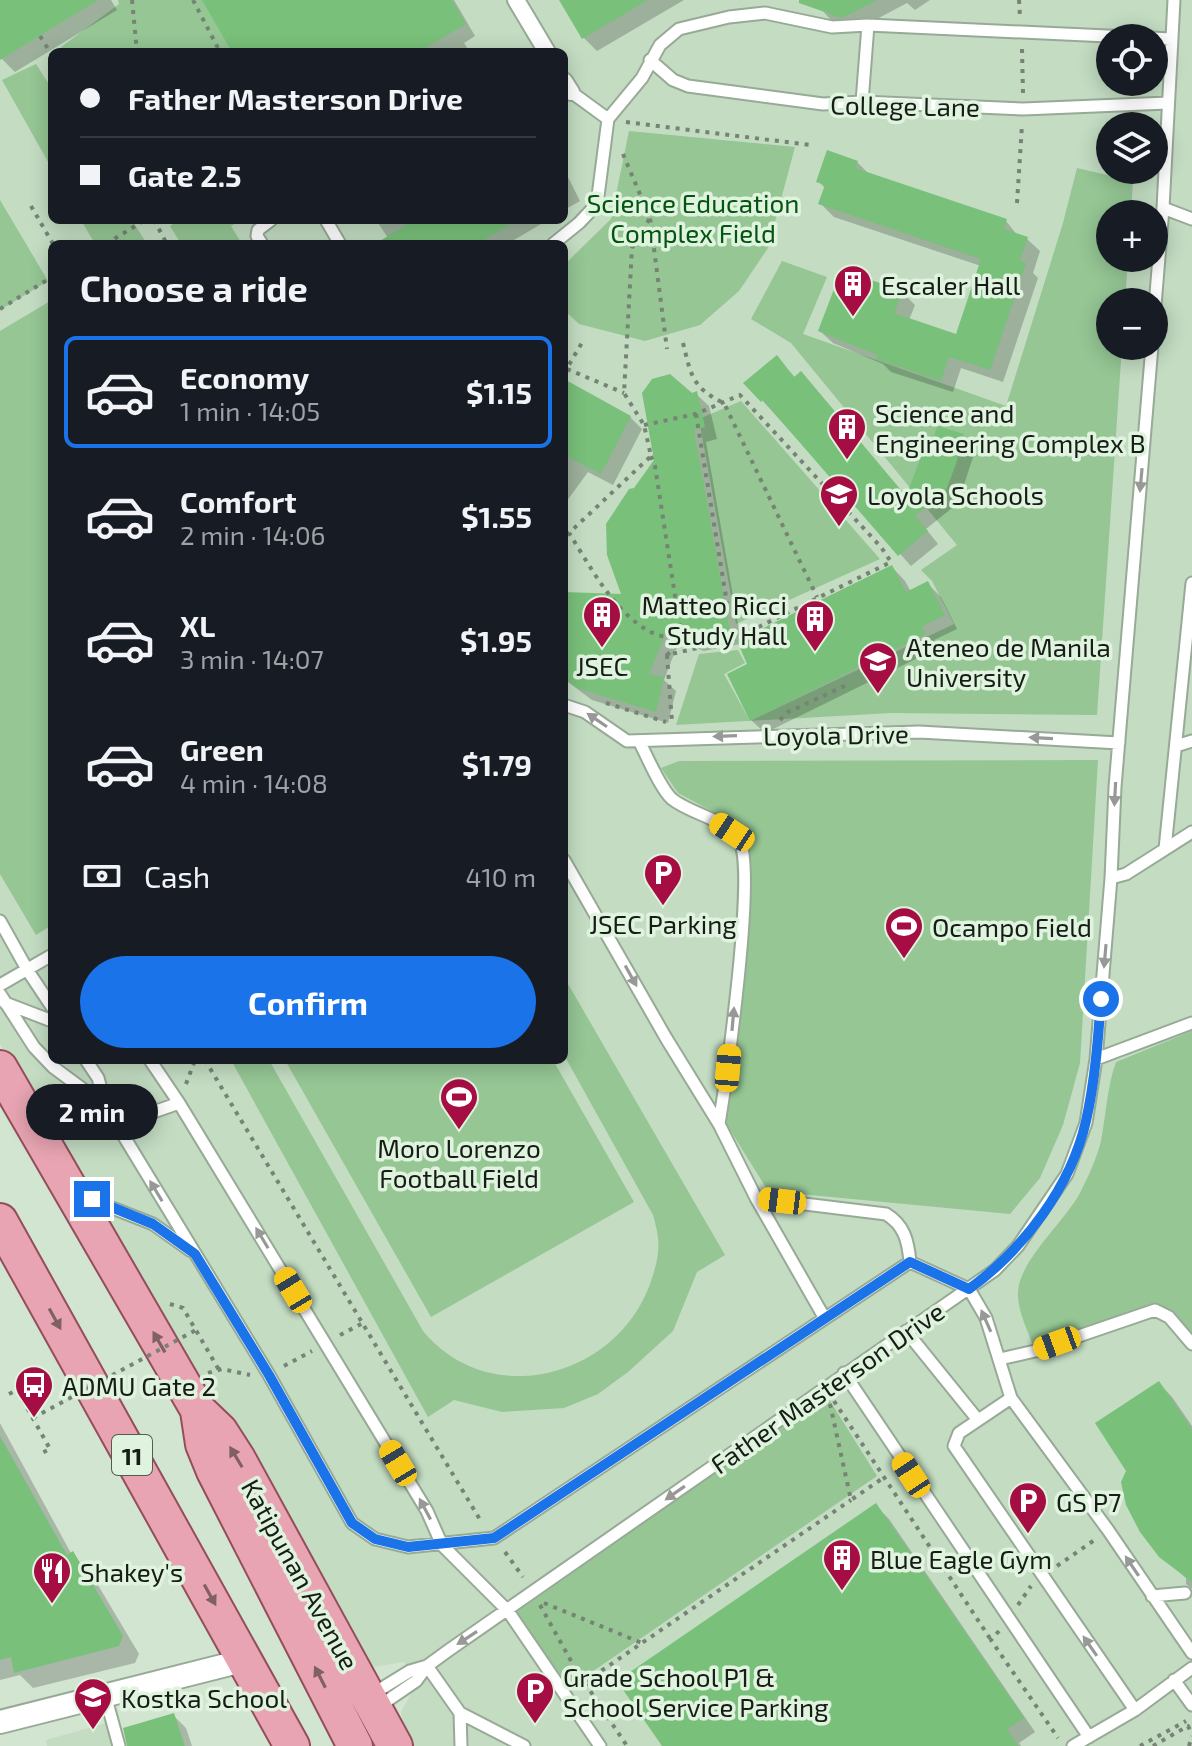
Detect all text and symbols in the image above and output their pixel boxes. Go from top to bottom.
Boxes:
map controls [1096,24,1168,360]
button: locate [1096,24,1168,96]
text: Father Masterson Drive [128,80,463,116]
street label: College Lane [830,88,980,122]
button: layers [1096,112,1168,184]
text: Gate 2.5 [128,157,242,193]
park label: Science Education Complex Field [587,187,799,248]
button: + [1096,200,1168,272]
building icon: Escaler Hall [832,263,874,318]
text: Choose a ride [80,266,308,309]
place label: Escaler Hall [881,269,1020,300]
button: − [1096,288,1168,360]
icon: car [84,356,156,428]
text: Economy [180,359,309,395]
text: $1.15 [466,374,532,410]
text: 1 min · 14:05 [180,395,320,426]
place label: Science and Engineering Complex B [875,397,1146,458]
building icon: Science and Engineering Complex B [826,406,868,461]
one-way arrow [1134,467,1147,492]
school or university icon: Loyola Schools [818,473,860,528]
place label: Loyola Schools [867,479,1044,510]
icon: car [84,480,156,552]
text: Comfort [180,483,297,519]
text: $1.55 [461,498,532,534]
text: 2 min · 14:06 [180,519,326,550]
place label: Matteo Ricci Study Hall [641,589,787,650]
building icon: JSEC [581,594,623,649]
building icon: Matteo Ricci Study Hall [794,598,836,653]
icon: car [84,604,156,676]
text: XL [180,607,215,643]
text: $1.95 [460,622,532,658]
place label: Ateneo de Manila University [906,631,1111,692]
school or university icon: Ateneo de Manila University [857,640,899,695]
text: 3 min · 14:07 [180,643,324,674]
place label: JSEC [576,650,628,681]
one-way arrow [586,713,607,728]
street label: Loyola Drive [763,717,909,751]
icon: car [84,728,156,800]
one-way arrow [712,730,737,743]
text: Green [180,731,264,767]
one-way arrow [1028,731,1053,744]
text: $1.79 [462,746,532,782]
text: 4 min · 14:08 [180,767,328,798]
one-way arrow [1108,782,1121,807]
car [705,809,759,855]
parking icon: JSEC Parking [642,852,684,907]
icon: cash [80,854,124,898]
text: Cash [144,858,210,894]
text: 410 m [465,861,536,892]
sports icon: Ocampo Field [883,905,925,960]
place label: JSEC Parking [589,908,737,939]
place label: Ocampo Field [932,911,1092,942]
one-way arrow [1098,944,1111,969]
button: Confirm [80,956,536,1048]
one-way arrow [624,965,638,987]
route start [1083,981,1119,1017]
one-way arrow [727,1006,740,1031]
car [714,1043,742,1093]
sports icon: Moro Lorenzo Football Field [438,1076,480,1131]
callout: 2 min [26,1083,158,1139]
text: 2 min [59,1096,125,1127]
place label: Moro Lorenzo Football Field [377,1132,541,1193]
one-way arrow [149,1180,163,1202]
route end [74,1181,110,1217]
car [757,1186,807,1216]
one-way arrow [255,1227,269,1249]
car [270,1263,316,1317]
street label: Father Masterson Drive [704,1295,950,1479]
one-way arrow [48,1308,62,1331]
one-way arrow [979,1309,992,1333]
car [1030,1324,1084,1362]
one-way arrow [152,1331,166,1353]
bus stop icon: ADMU Gate 2 [13,1364,55,1419]
place label: ADMU Gate 2 [62,1370,216,1401]
road number: 11 [112,1435,152,1475]
car [375,1436,421,1490]
one-way arrow [229,1446,243,1468]
car [888,1448,934,1502]
street label: Katipunan Avenue [236,1473,366,1675]
parking icon: GS P7 [1007,1480,1049,1535]
one-way arrow [665,1485,686,1500]
place label: GS P7 [1056,1486,1121,1517]
one-way arrow [418,1497,432,1520]
building icon: Blue Eagle Gym [821,1537,863,1592]
place label: Blue Eagle Gym [870,1543,1052,1574]
restaurant icon: Shakey's [31,1550,73,1605]
one-way arrow [1125,1555,1140,1576]
place label: Shakey's [80,1556,183,1587]
one-way arrow [203,1584,217,1606]
one-way arrow [457,1631,478,1646]
one-way arrow [1083,1635,1098,1656]
place label: Grade School P1 & School Service Parking [563,1661,829,1722]
one-way arrow [313,1665,326,1688]
parking icon: Grade School P1 & School Service Parking [514,1670,556,1725]
school or university icon: Kostka School [72,1676,114,1731]
place label: Kostka School [121,1682,287,1713]

